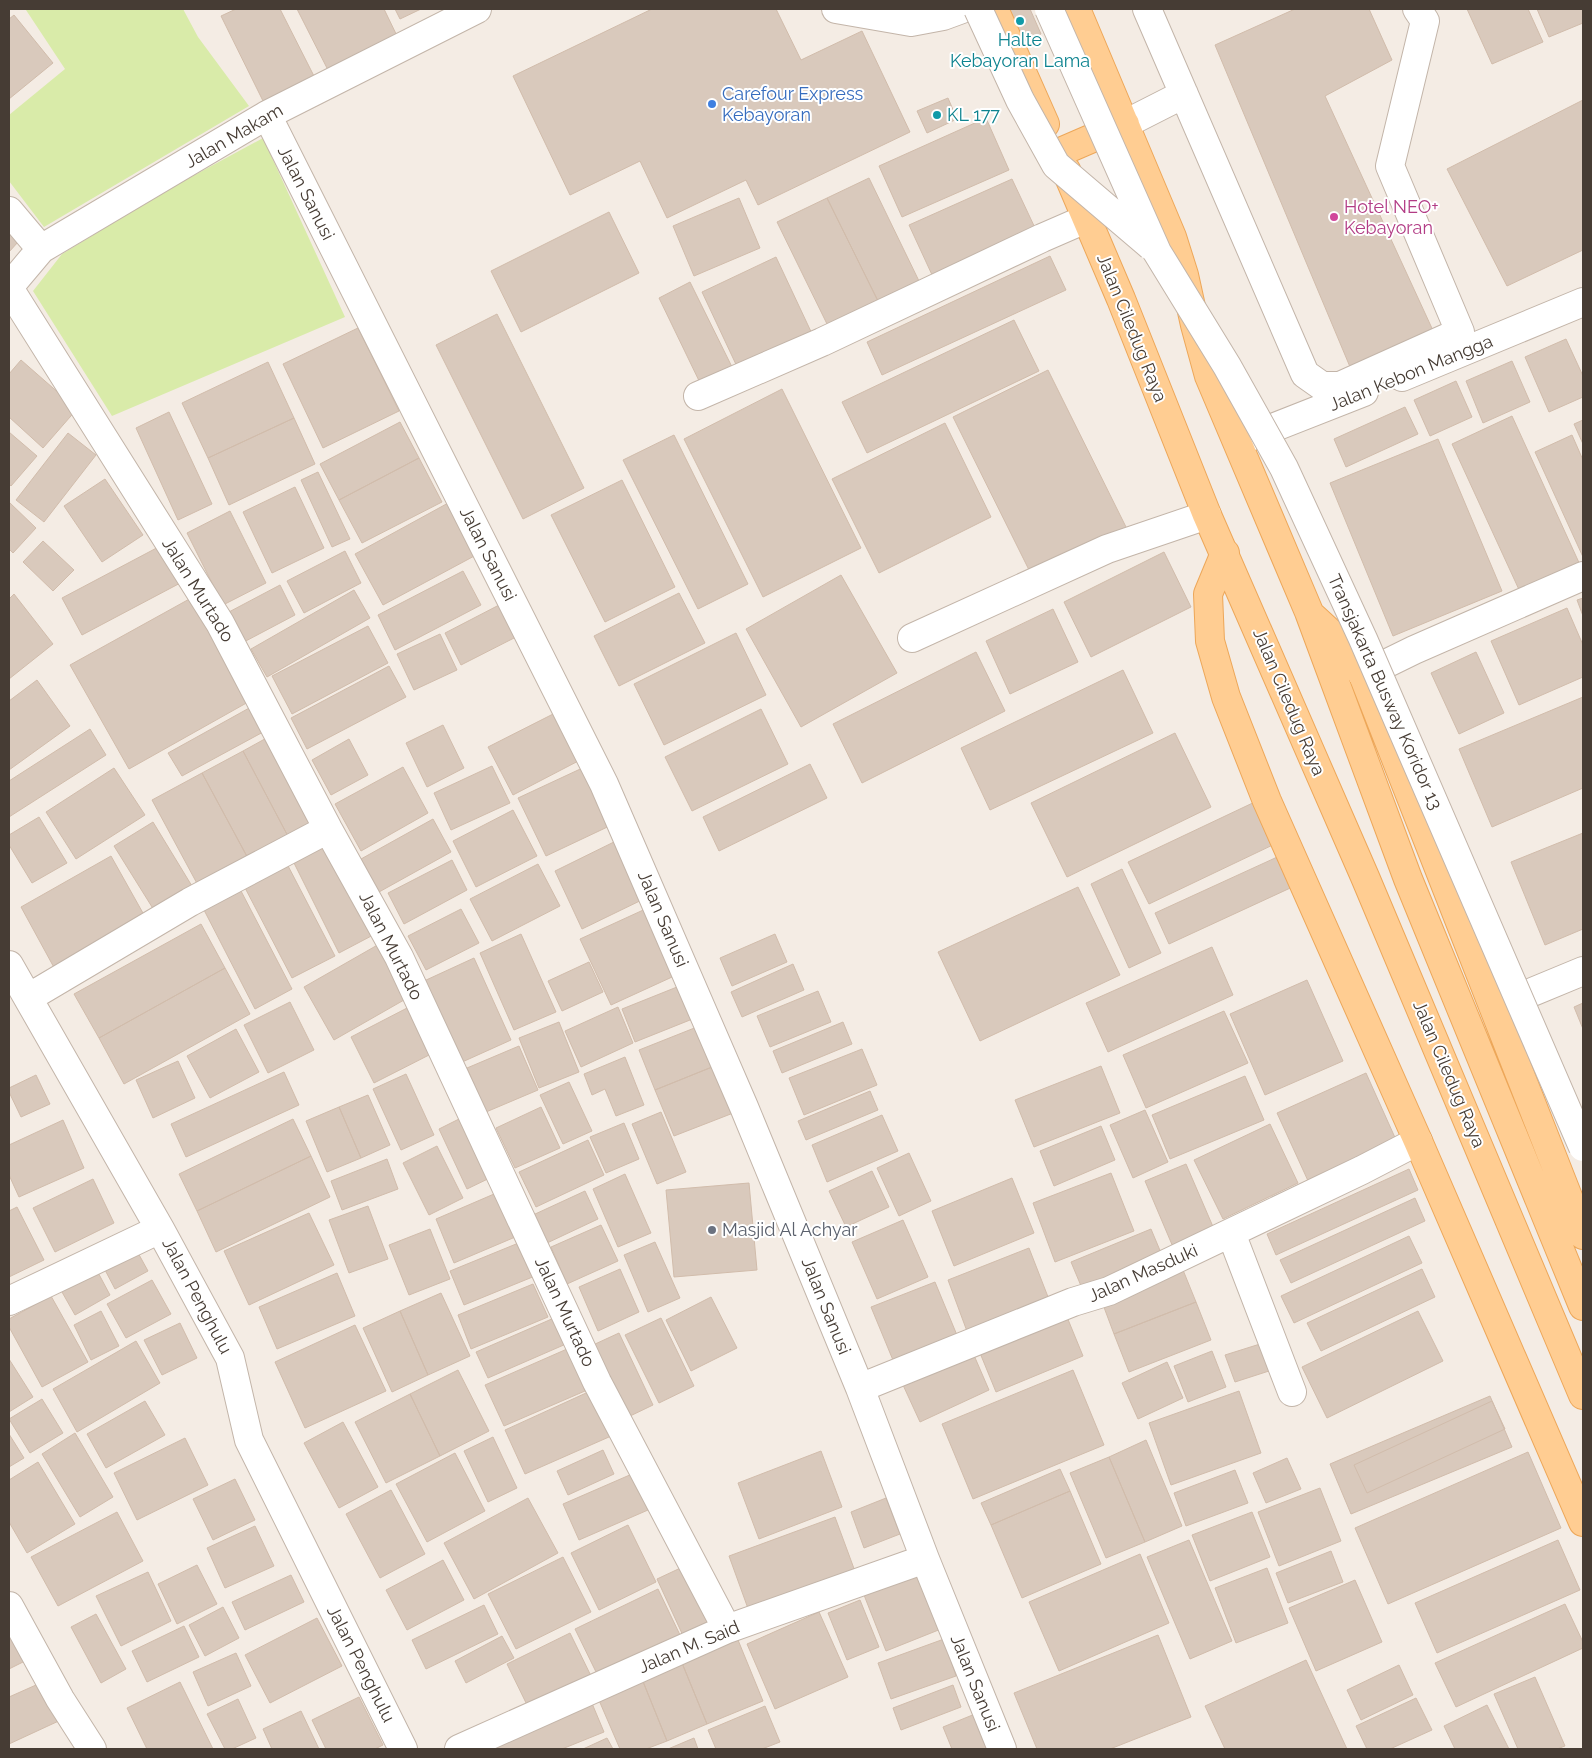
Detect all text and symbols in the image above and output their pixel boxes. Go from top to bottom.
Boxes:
marker: Halte Kebayoran Lama [1014,15,1026,27]
place label: Halte Kebayoran Lama [950,29,1090,71]
place label: Carefour Express Kebayoran [722,83,864,125]
marker: Carefour Express Kebayoran [706,98,718,110]
street label: Jalan Makam [181,99,286,172]
place label: KL 177 [947,104,1000,125]
marker: KL 177 [931,109,943,121]
street label: Jalan Sanusi [274,142,339,243]
place label: Hotel NEO+ Kebayoran [1344,196,1439,238]
marker: Hotel NEO+ Kebayoran [1328,211,1340,223]
street label: Jalan Ciledug Raya [1093,251,1172,405]
street label: Jalan Kebon Mangga [1326,330,1496,415]
street label: Jalan Sanusi [456,503,521,604]
street label: Jalan Murtado [158,534,239,646]
street label: Transjakarta Busway Koridor 13 [1324,571,1447,813]
street label: Jalan Ciledug Raya [1249,625,1330,779]
street label: Jalan Sanusi [634,867,693,970]
street label: Jalan Murtado [355,888,428,1004]
street label: Jalan Ciledug Raya [1409,997,1490,1151]
place label: Masjid Al Achyar [722,1219,858,1240]
marker: Masjid Al Achyar [706,1224,718,1236]
street label: Jalan Penghulu [158,1234,237,1357]
street label: Jalan Masduki [1085,1239,1201,1306]
street label: Jalan Murtado [531,1254,600,1370]
street label: Jalan Sanusi [798,1254,855,1357]
street label: Jalan Penghulu [323,1602,400,1726]
street label: Jalan M. Said [635,1616,742,1677]
street label: Jalan Sanusi [947,1631,1004,1734]

